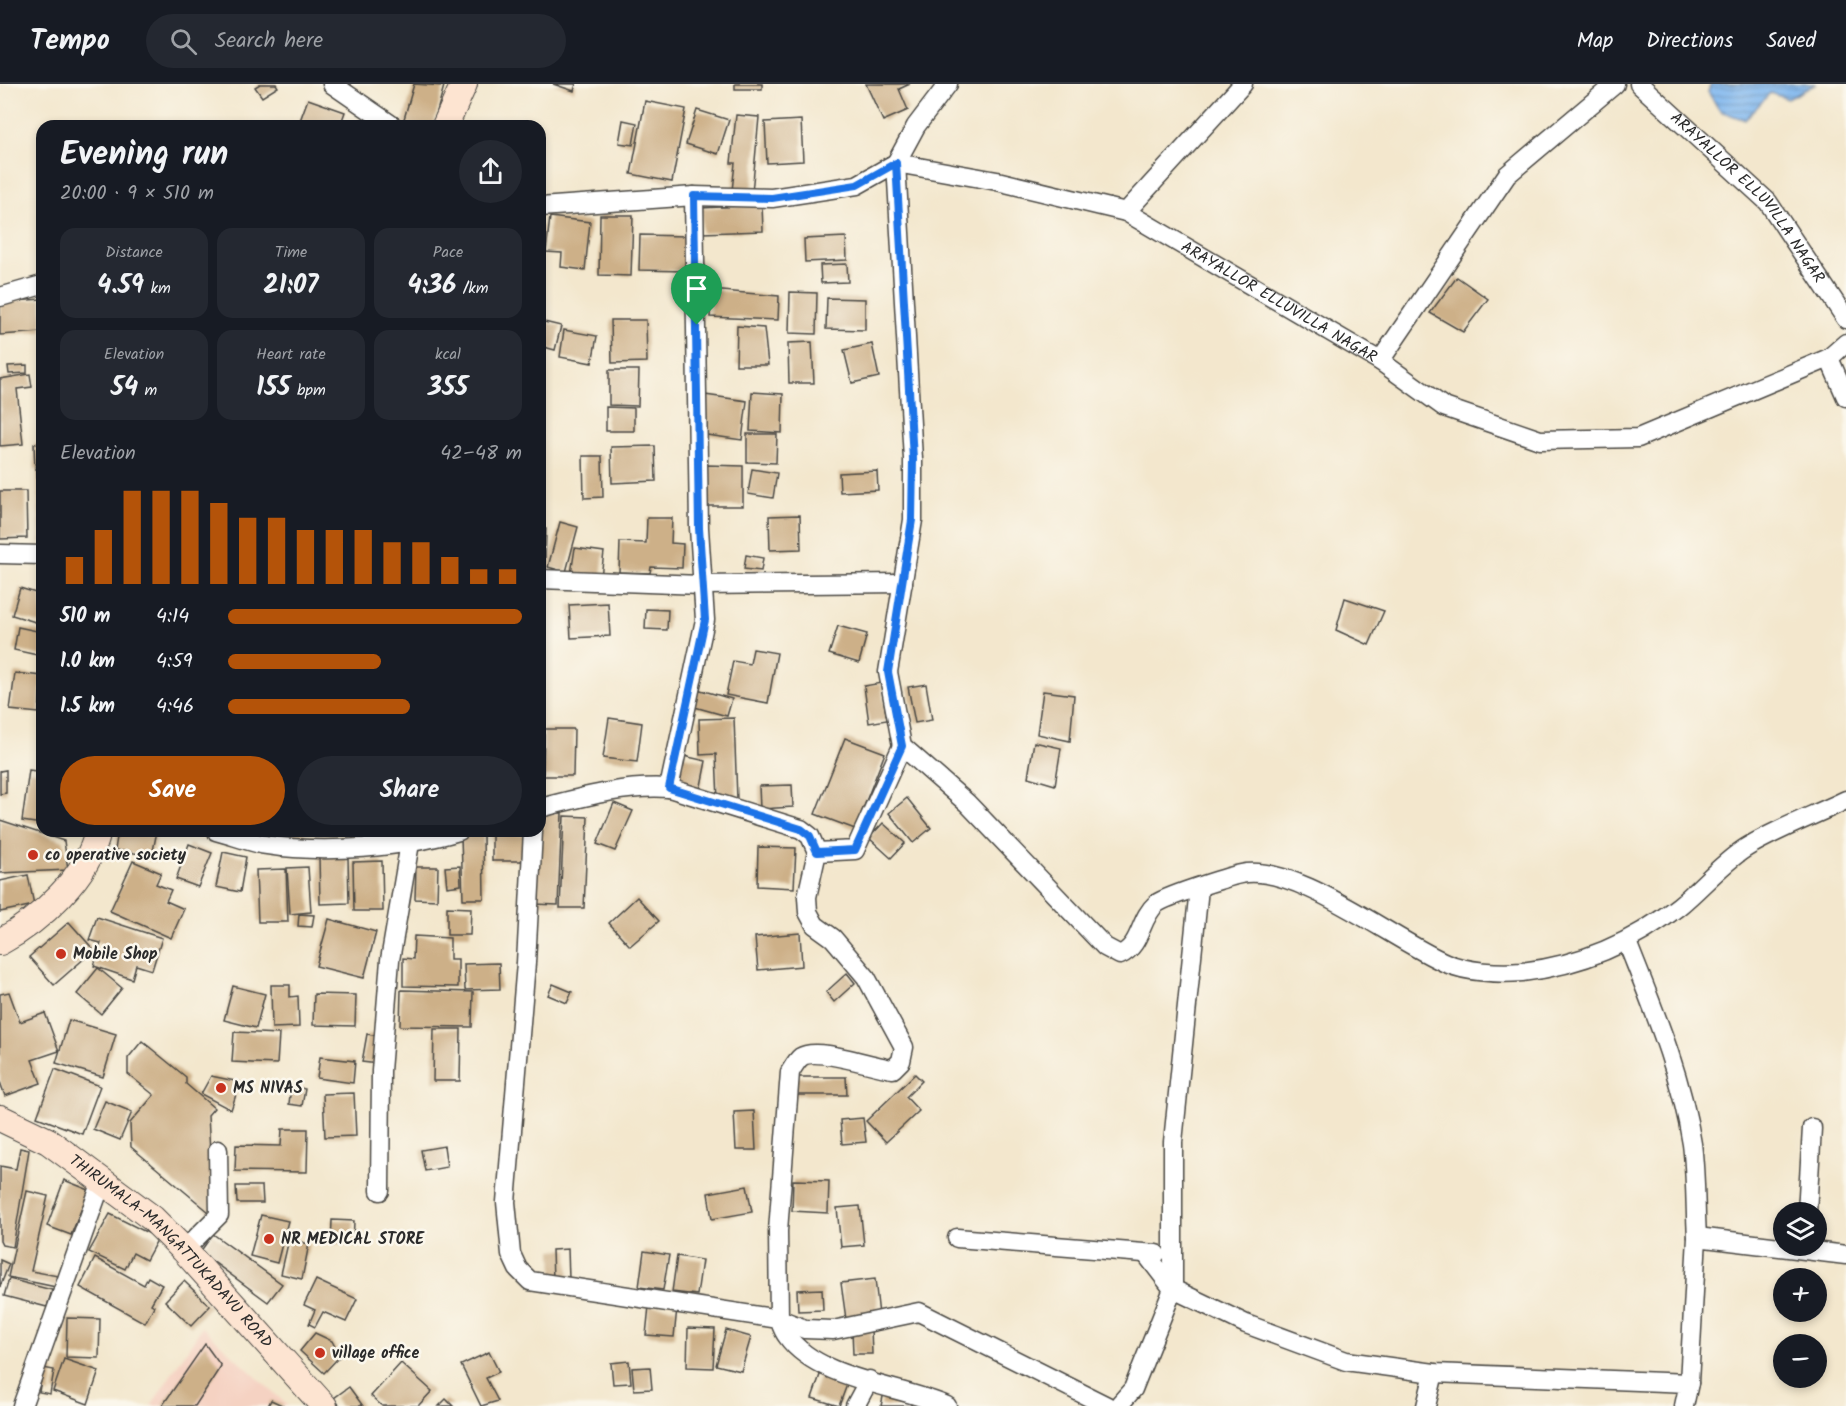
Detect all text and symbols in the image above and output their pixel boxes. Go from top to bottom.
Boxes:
search box [146,14,566,68]
text: Tempo [30,19,110,64]
text: Search here [215,24,323,59]
icon: search [167,25,200,58]
text: Map [1577,25,1613,58]
text: Directions [1646,25,1733,58]
text: Saved [1766,25,1816,58]
street label: ARAYALLOR ELLUVILLA NAGAR [1665,106,1831,288]
text: Evening run [60,129,228,182]
button: share [459,140,522,203]
text: 20:00 · 9 × 510 m [60,178,214,210]
street label: ARAYALLOR ELLUVILLA NAGAR [1176,234,1382,369]
text: Distance [105,240,163,265]
text: Time [275,240,307,265]
text: Pace [433,240,463,265]
pin [671,263,722,325]
text: 4.59 [97,265,144,307]
text: 21:07 [263,265,319,307]
text: 4:36 [407,265,456,307]
icon: arrive [680,272,713,305]
text: km [144,276,171,301]
text: /km [456,276,489,301]
text: Elevation [104,342,164,367]
text: Heart rate [256,342,326,367]
text: kcal [435,342,461,367]
text: 54 [111,367,138,409]
text: 155 [256,367,290,409]
text: 355 [428,367,468,409]
text: m [138,378,157,403]
text: bpm [290,378,326,403]
text: Elevation [60,438,136,470]
text: 42–48 m [440,438,522,470]
text: 510 m [60,601,111,633]
text: 4:14 [156,601,189,633]
text: 1.0 km [60,646,115,678]
text: 4:59 [156,646,192,678]
text: 1.5 km [60,691,115,723]
text: 4:46 [156,691,194,723]
button: Save [60,756,285,825]
button: Share [297,756,522,825]
place label: co operative society [45,843,187,868]
marker: co operative society [26,848,40,862]
place label: Mobile Shop [73,942,158,967]
marker: Mobile Shop [54,947,68,961]
place label: MS NIVAS [233,1076,303,1101]
marker: MS NIVAS [214,1081,228,1095]
street label: THIRUMALA-MANGATTUKADAVU ROAD [64,1148,279,1354]
map controls [1773,1202,1827,1388]
button: layers [1773,1202,1827,1256]
place label: NR MEDICAL STORE [281,1227,425,1252]
marker: NR MEDICAL STORE [262,1232,276,1246]
button: + [1773,1268,1827,1322]
button: − [1773,1334,1827,1388]
place label: village office [332,1341,420,1366]
marker: village office [313,1346,327,1360]

